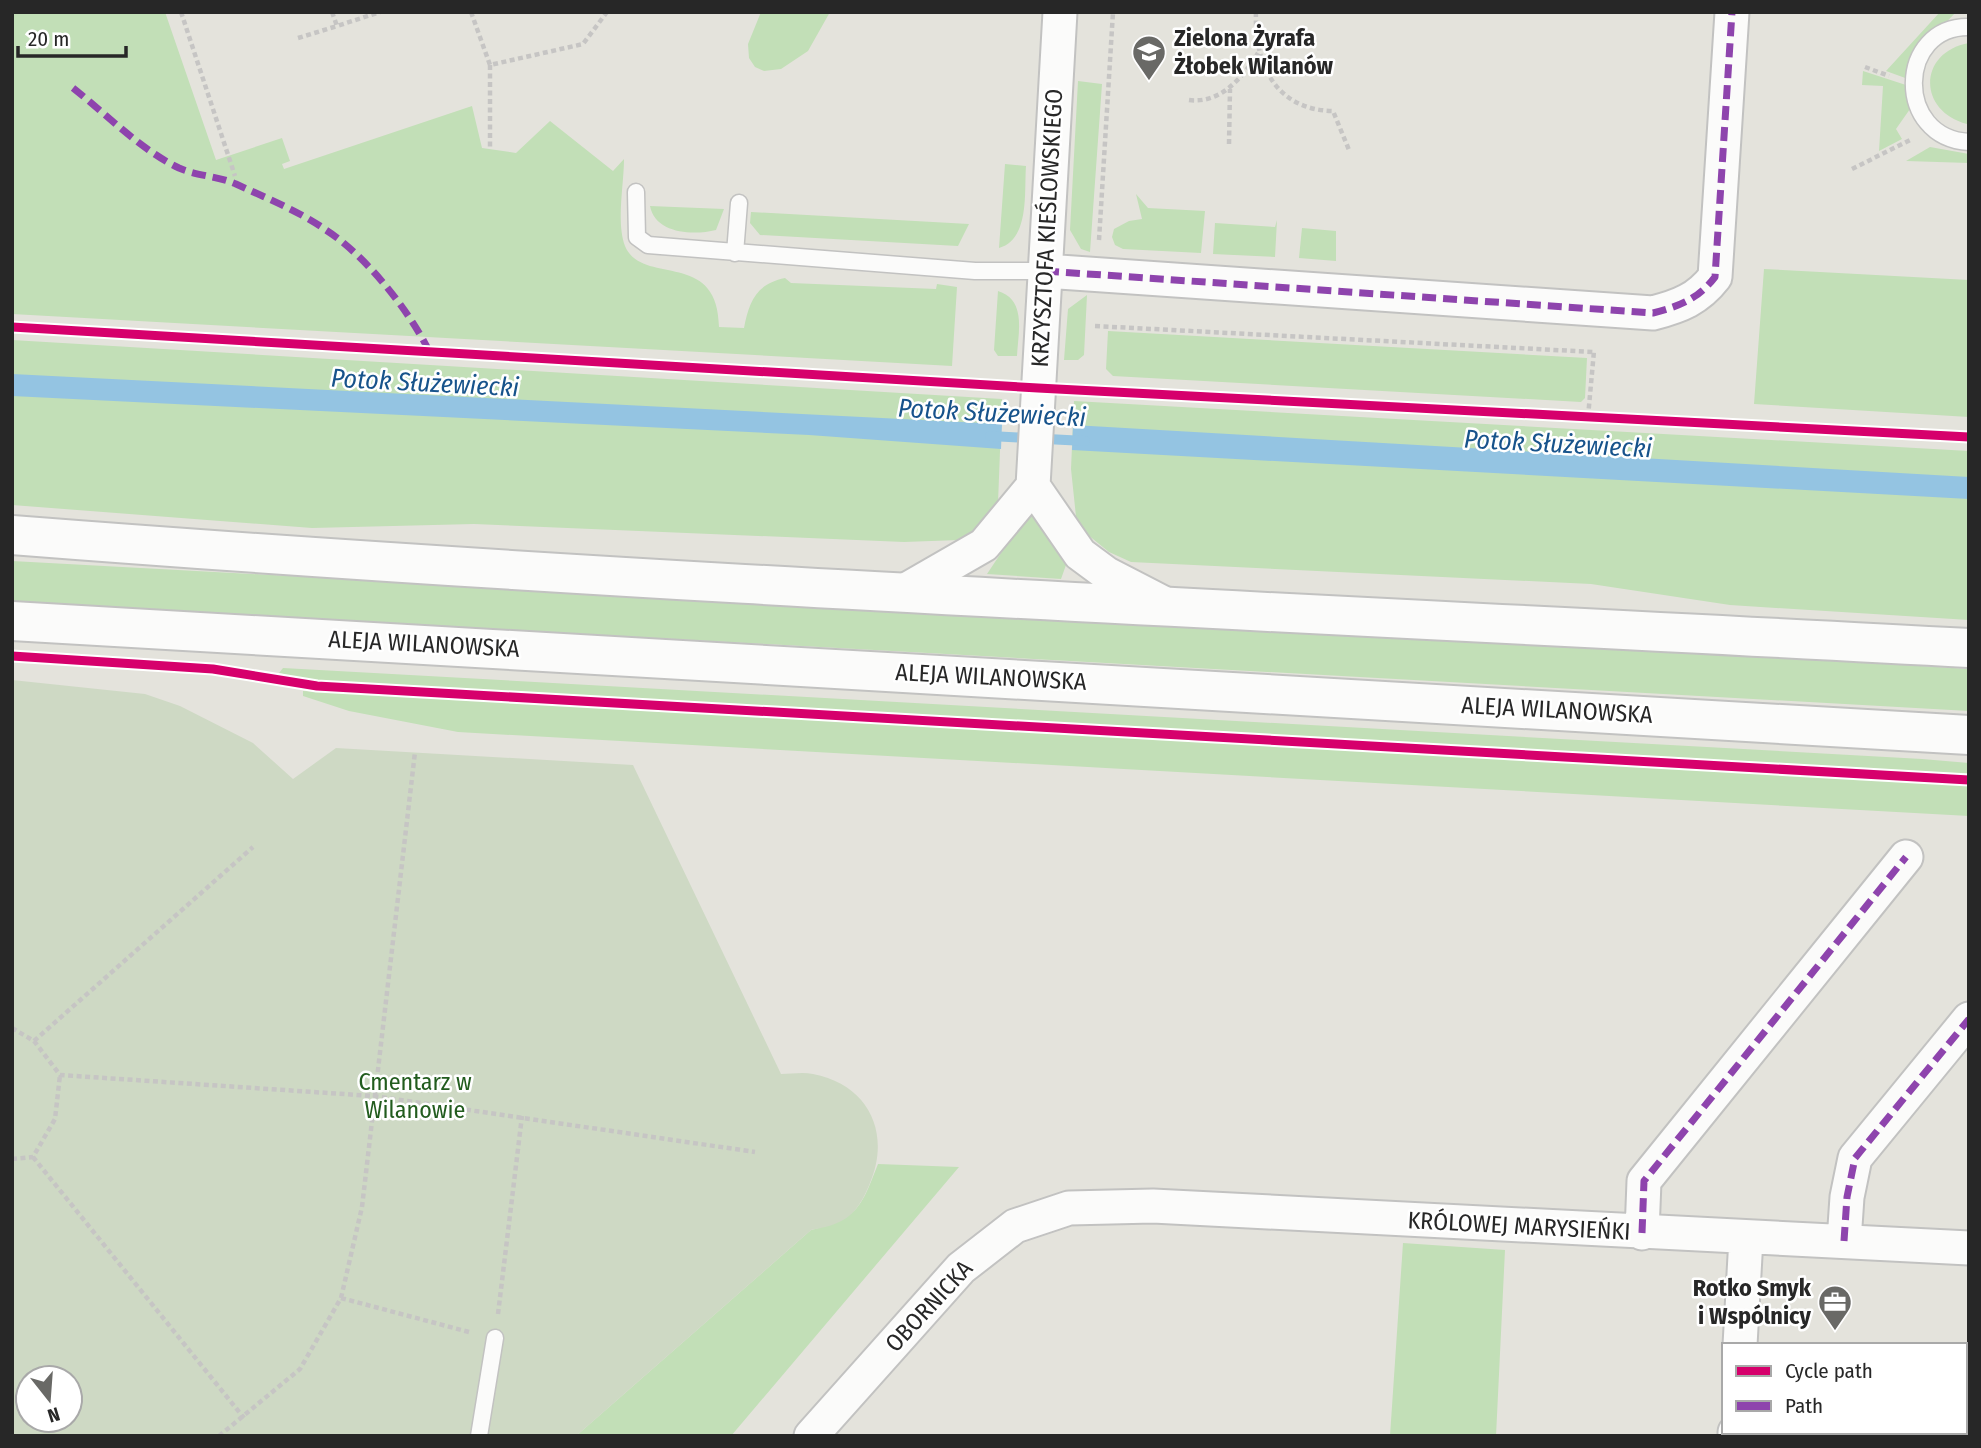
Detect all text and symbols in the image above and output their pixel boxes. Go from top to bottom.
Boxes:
scale bar [18,14,126,58]
place label: Zielona Żyrafa Żłobek Wilanów [1174,23,1334,80]
text: 20 m [28,26,69,52]
school or university icon: Zielona Żyrafa Żłobek Wilanów [1130,33,1168,82]
street label: KRZYSZTOFA KIEŚLOWSKIEGO [1026,88,1068,368]
water label: Potok Służewiecki [330,363,520,403]
water label: Potok Służewiecki [897,393,1087,433]
water label: Potok Służewiecki [1463,424,1653,464]
street label: ALEJA WILANOWSKA [328,625,521,663]
street label: ALEJA WILANOWSKA [895,658,1088,696]
street label: ALEJA WILANOWSKA [1461,691,1654,729]
park label: Cmentarz w Wilanowie [358,1068,472,1124]
street label: KRÓLOWEJ MARYSIEŃKI [1407,1205,1631,1246]
street label: OBORNICKA [880,1254,979,1358]
place label: Rotko Smyk i Wspólnicy [1693,1274,1812,1330]
office icon: Rotko Smyk i Wspólnicy [1816,1283,1854,1332]
legend [1722,1343,1967,1434]
text: Cycle path [1785,1358,1873,1384]
north arrow [14,1364,84,1434]
text: Path [1785,1393,1823,1419]
text: N [45,1402,63,1427]

